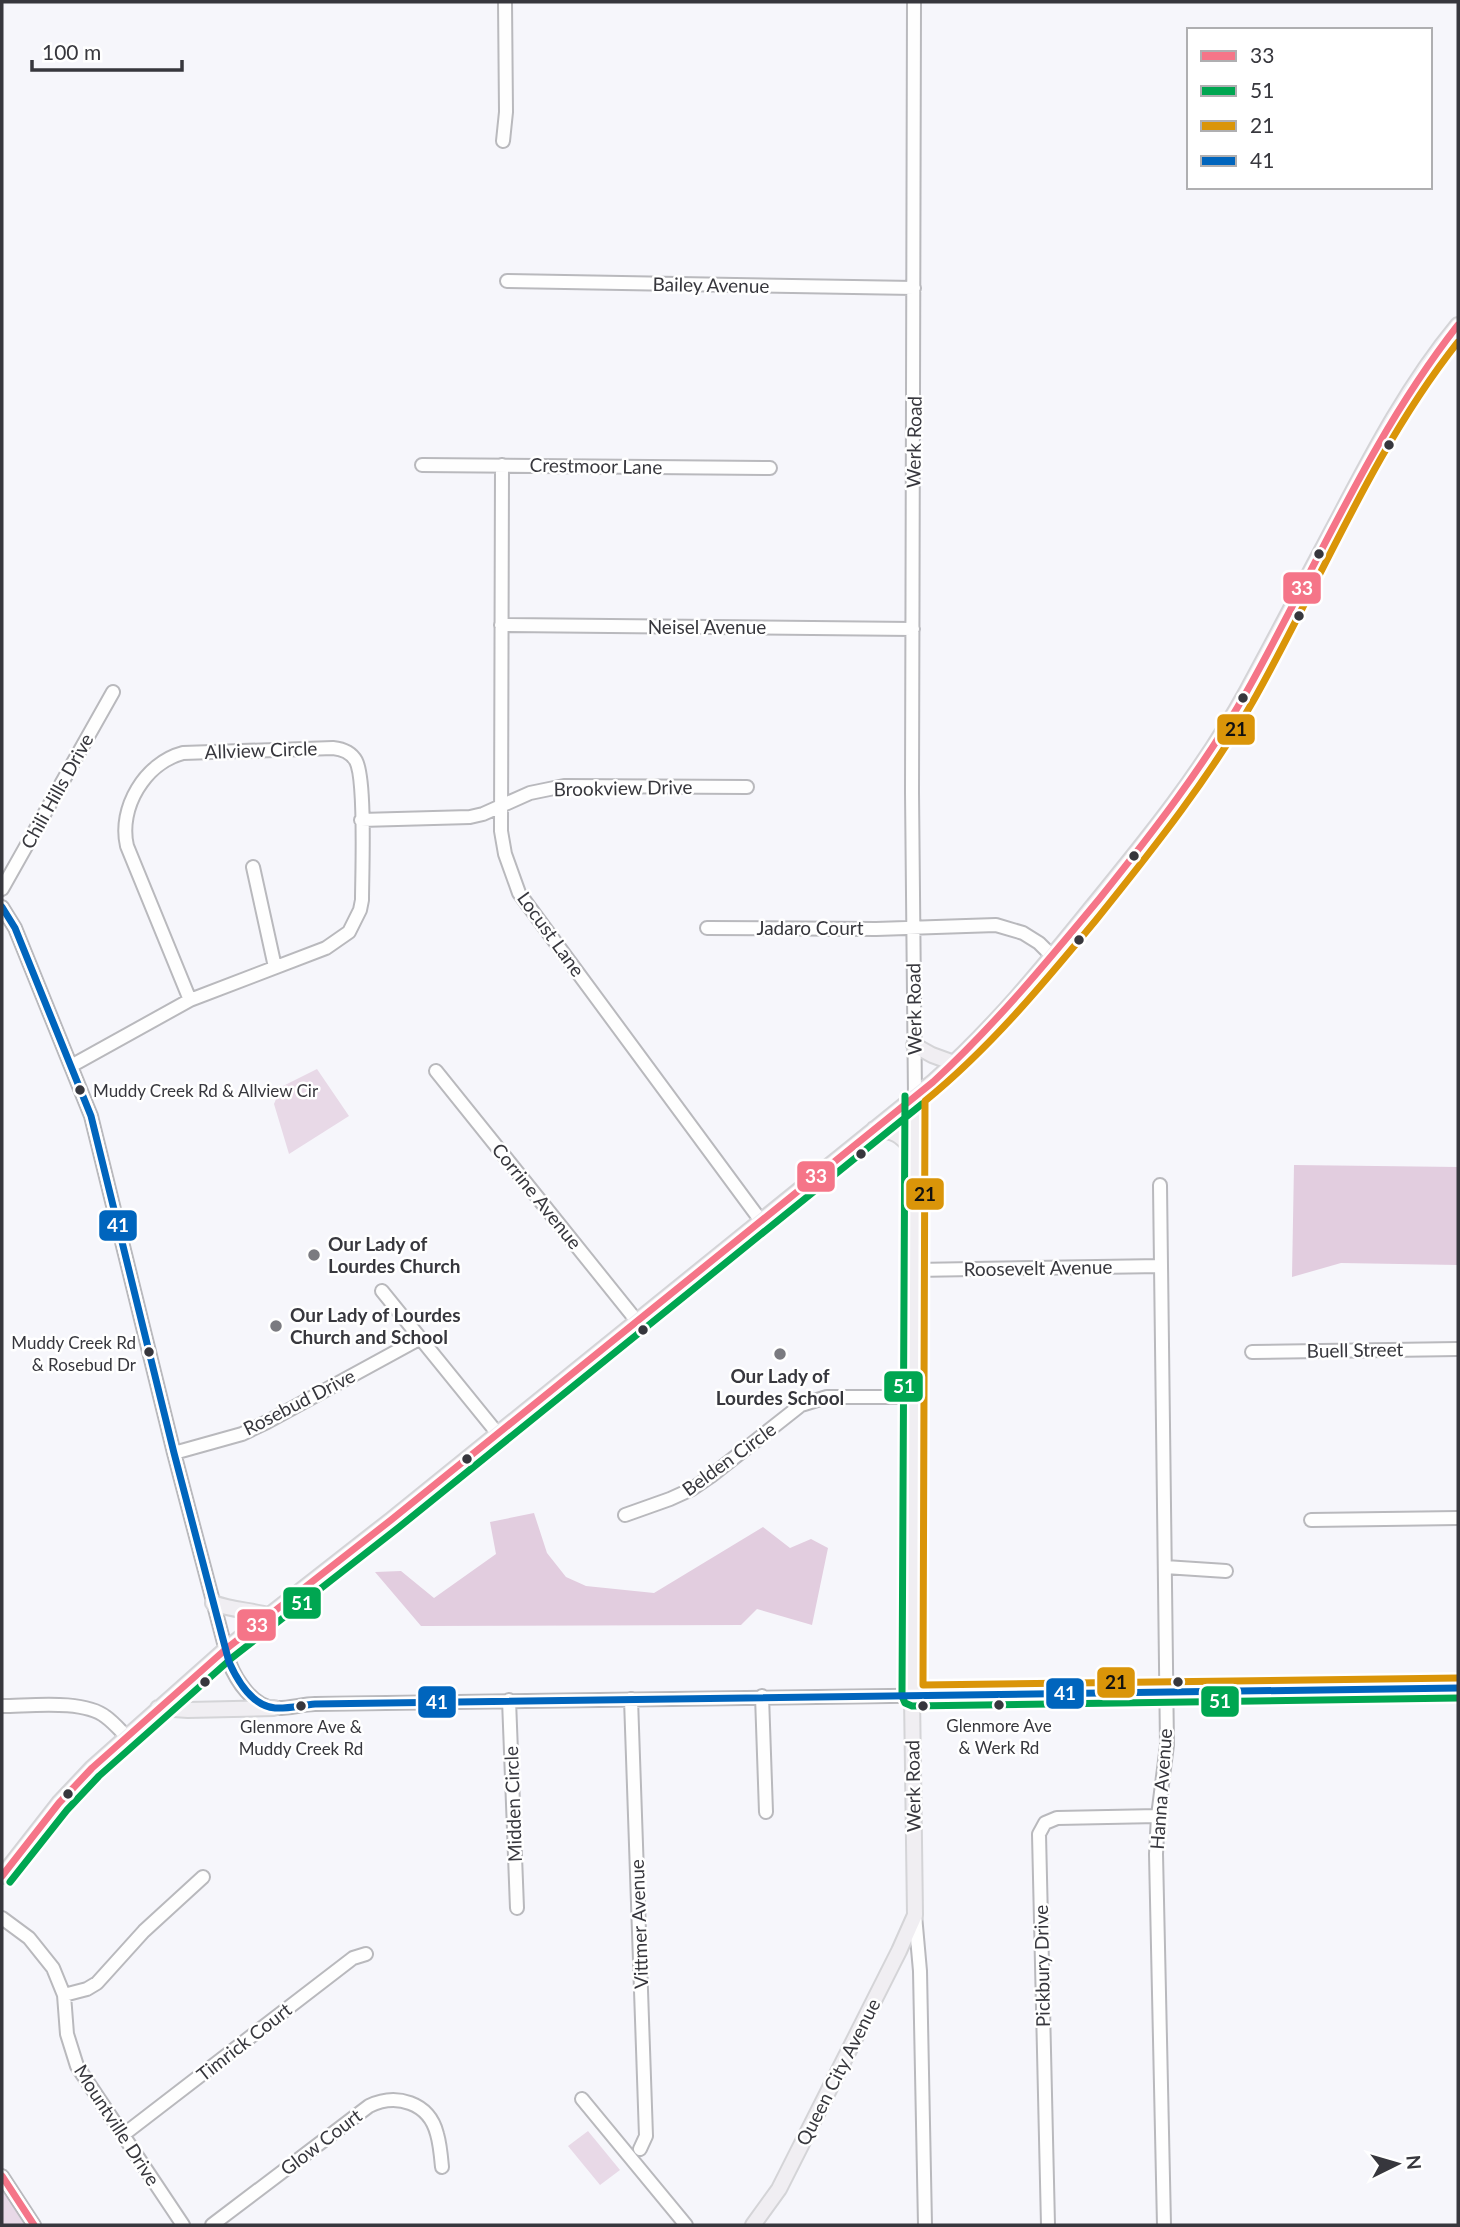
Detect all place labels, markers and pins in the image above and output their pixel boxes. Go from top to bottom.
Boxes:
unlabelled marker [1382,438,1396,452]
unlabelled marker [1312,547,1326,561]
unlabelled marker [1292,609,1306,623]
unlabelled marker [1236,691,1250,705]
unlabelled marker [1127,849,1141,863]
unlabelled marker [1072,933,1086,947]
place label: Muddy Creek Rd & Allview Cir [93,1080,319,1101]
marker: Muddy Creek Rd & Allview Cir [73,1083,87,1097]
unlabelled marker [854,1147,868,1161]
place label: Our Lady of Lourdes Church [328,1232,460,1277]
marker: Our Lady of Lourdes Church [306,1247,322,1263]
place label: Our Lady of Lourdes Church and School [290,1303,461,1348]
marker: Our Lady of Lourdes Church and School [268,1318,284,1334]
unlabelled marker [636,1323,650,1337]
place label: Muddy Creek Rd & Rosebud Dr [11,1332,137,1375]
marker: Muddy Creek Rd & Rosebud Dr [142,1345,156,1359]
marker: Our Lady of Lourdes School [772,1346,788,1362]
place label: Our Lady of Lourdes School [716,1364,844,1409]
unlabelled marker [460,1452,474,1466]
unlabelled marker [198,1675,212,1689]
unlabelled marker [1171,1675,1185,1689]
marker: Glenmore Ave & Werk Rd [992,1698,1006,1712]
marker: Glenmore Ave & Muddy Creek Rd [294,1699,308,1713]
unlabelled marker [916,1699,930,1713]
place label: Glenmore Ave & Werk Rd [946,1715,1052,1758]
place label: Glenmore Ave & Muddy Creek Rd [239,1716,363,1759]
unlabelled marker [61,1787,75,1801]

